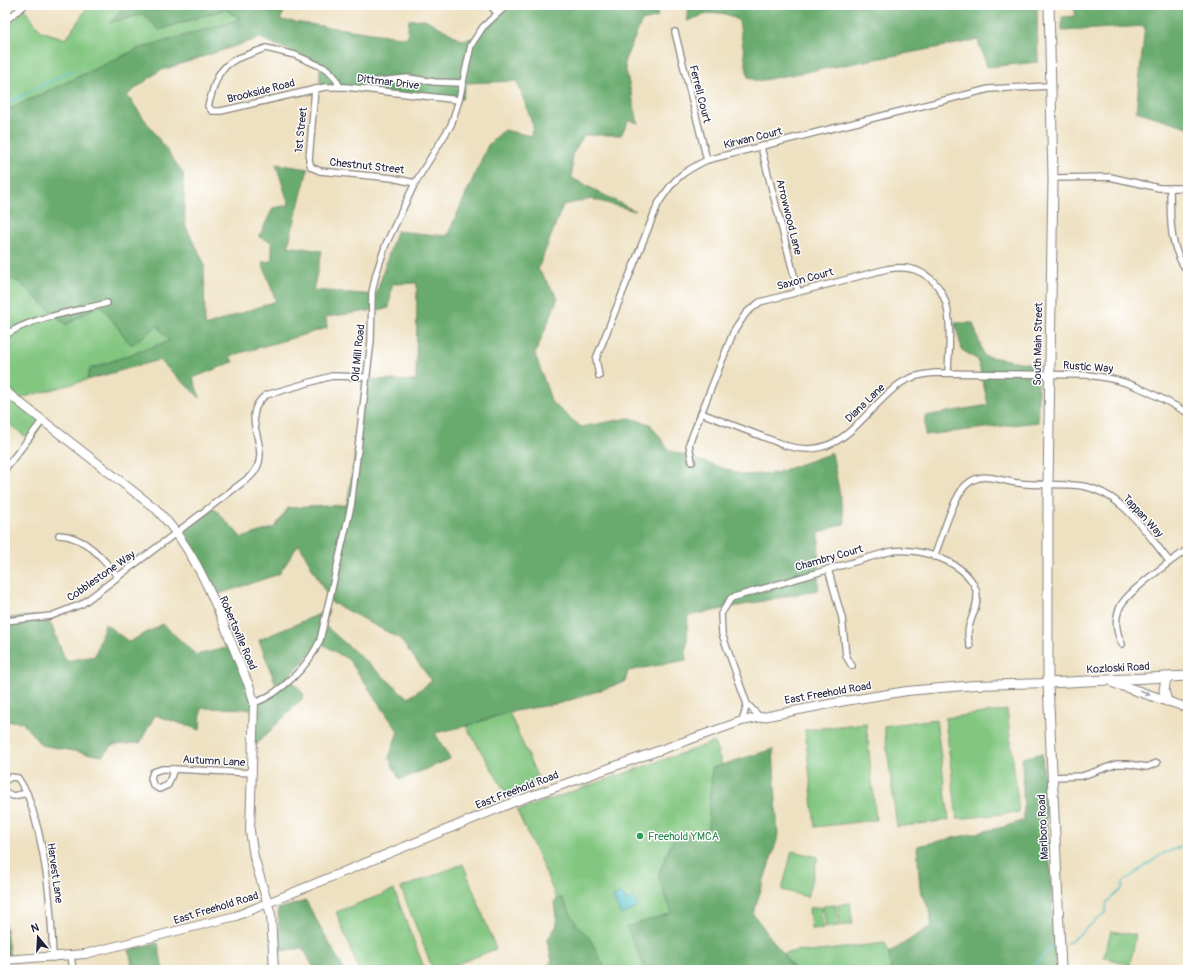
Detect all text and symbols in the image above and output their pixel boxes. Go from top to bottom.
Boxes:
street label: Ferrell Court [687,64,714,125]
street label: Dittmar Drive [356,72,420,92]
street label: Brookside Road [226,76,296,106]
street label: 1st Street [292,106,310,153]
street label: Kirwan Court [722,124,784,152]
street label: Chestnut Street [329,156,406,176]
street label: Arrowwood Lane [773,178,805,257]
street label: Saxon Court [775,265,835,293]
street label: South Main Street [1031,302,1045,386]
street label: Old Mill Road [349,324,367,382]
street label: Rustic Way [1062,359,1114,375]
street label: Diana Lane [842,381,888,425]
street label: Tappan Way [1120,492,1166,540]
street label: Chambry Court [794,542,865,574]
street label: Cobblestone Way [65,548,138,604]
street label: Robertsville Road [217,594,259,672]
street label: Kozloski Road [1086,660,1150,676]
street label: East Freehold Road [784,679,872,707]
one-way arrow [1140,690,1152,696]
street label: Autumn Lane [182,753,246,769]
street label: East Freehold Road [474,768,560,812]
street label: Marlboro Road [1035,794,1051,860]
place label: Freehold YMCA [648,830,719,843]
marker: Freehold YMCA [635,831,645,841]
street label: Harvest Lane [44,842,66,905]
street label: East Freehold Road [172,889,260,927]
north arrow [18,917,58,957]
text: N [30,920,41,935]

